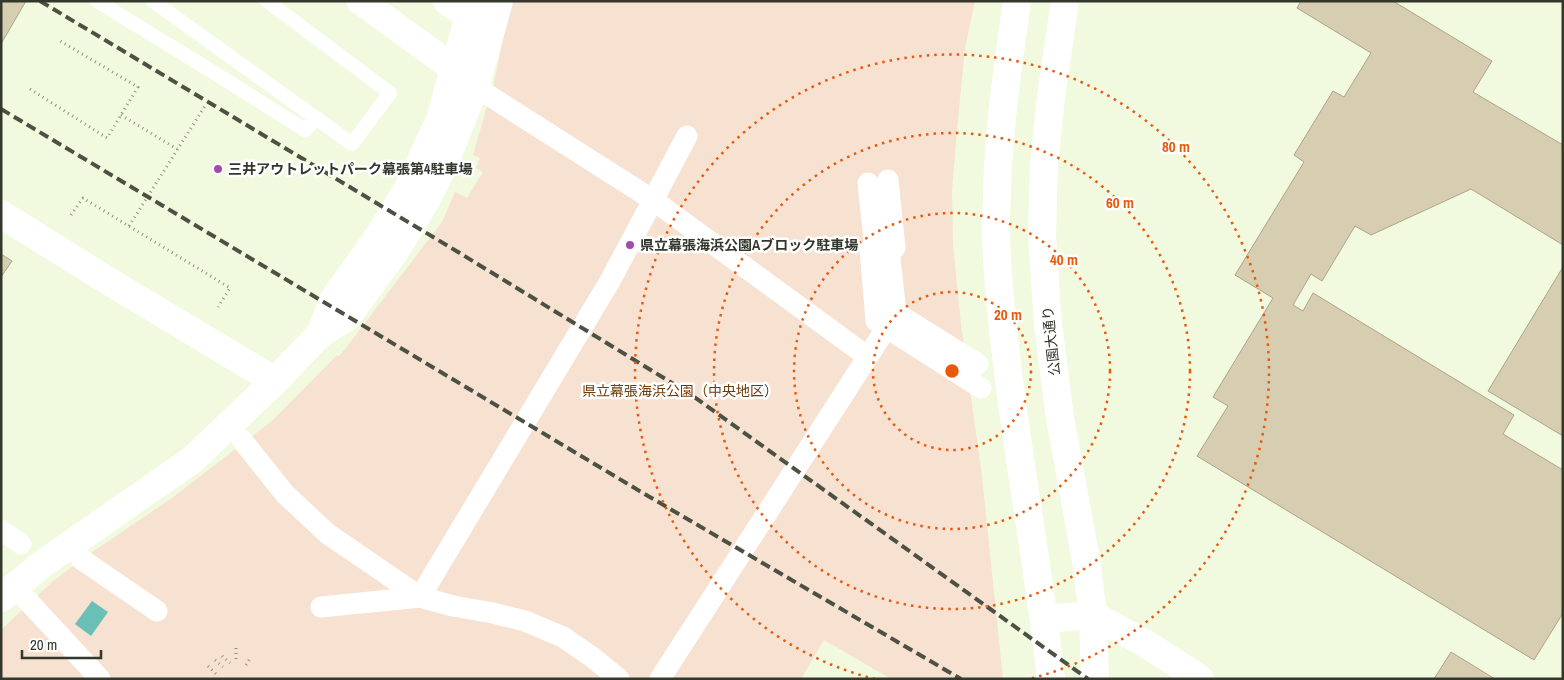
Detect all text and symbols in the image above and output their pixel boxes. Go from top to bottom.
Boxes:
text: 80 m [1162,136,1190,157]
place label: 三井アウトレットパーク幕張第4駐車場 [228,160,472,178]
marker: 三井アウトレットパーク幕張第4駐車場 [212,163,224,175]
text: 60 m [1106,192,1134,213]
place label: 県立幕張海浜公園Aブロック駐車場 [640,236,858,254]
marker: 県立幕張海浜公園Aブロック駐車場 [624,239,636,251]
text: 40 m [1050,249,1078,270]
text: 20 m [994,304,1022,325]
street label: 公園大通り [1038,305,1064,377]
centre of rings [943,362,961,380]
park label: 県立幕張海浜公園（中央地区） [582,382,778,400]
scale bar [22,628,101,660]
text: 20 m [30,634,57,655]

